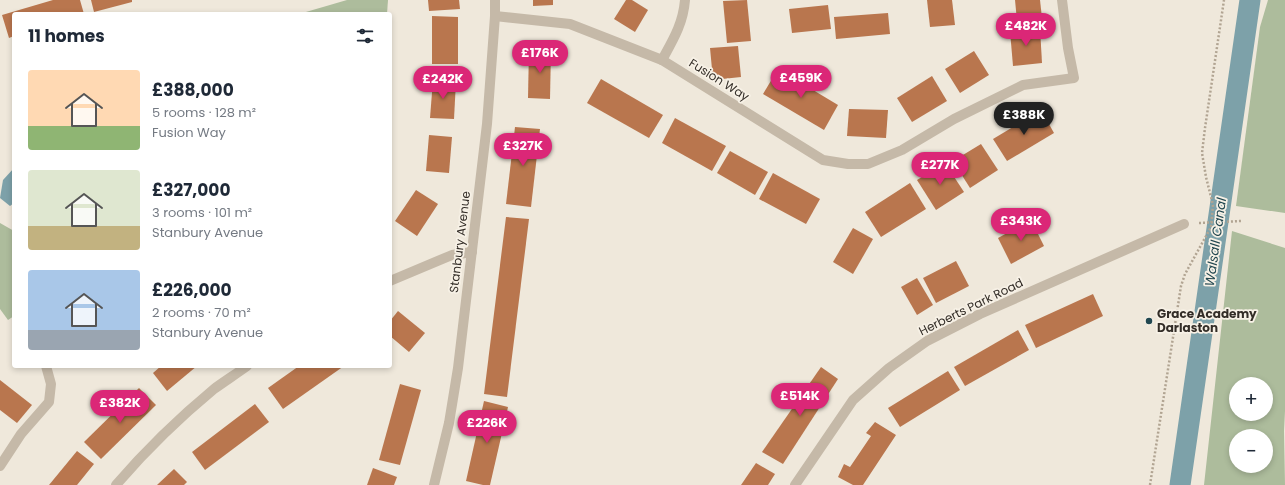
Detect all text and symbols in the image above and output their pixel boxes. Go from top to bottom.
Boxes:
pin: £482K [998,13,1054,47]
text: £482K [1005,16,1047,35]
text: 11 homes [28,24,105,48]
icon: filters [354,25,376,47]
pin: £176K [512,40,568,74]
text: £176K [521,43,559,62]
street label: Fusion Way [686,54,753,105]
pin: £459K [773,65,829,99]
pin: £242K [415,66,471,100]
text: £459K [780,68,822,87]
text: £242K [422,69,464,88]
text: £388,000 [152,78,234,102]
icon: home [60,86,108,134]
pin: £388K [996,102,1052,136]
text: 5 rooms · 128 m² [152,103,256,122]
text: £388K [1003,105,1045,124]
text: Fusion Way [152,123,226,142]
pin: £327K [495,133,551,167]
text: £327K [503,136,543,155]
pin: £277K [912,152,968,186]
text: £277K [920,155,960,174]
text: £327,000 [152,178,231,202]
icon: home [60,186,108,234]
street label: Stanbury Avenue [445,190,474,294]
water label: Walsall Canal [1200,196,1231,288]
text: 3 rooms · 101 m² [152,203,252,222]
pin: £343K [993,208,1049,242]
text: £343K [1000,211,1042,230]
text: Stanbury Avenue [152,223,263,242]
street label: Herberts Park Road [916,274,1026,339]
text: £226,000 [152,278,232,302]
icon: home [60,286,108,334]
text: 2 rooms · 70 m² [152,303,251,322]
place label: Grace Academy Darlaston [1157,305,1257,336]
marker: Grace Academy Darlaston [1144,316,1154,326]
text: Stanbury Avenue [152,323,263,342]
map controls [1229,377,1273,473]
button: + [1229,377,1273,421]
pin: £514K [772,383,828,417]
text: £514K [780,386,820,405]
pin: £382K [92,390,148,424]
text: £382K [99,393,141,412]
pin: £226K [459,410,515,444]
text: £226K [467,413,507,432]
button: − [1229,429,1273,473]

